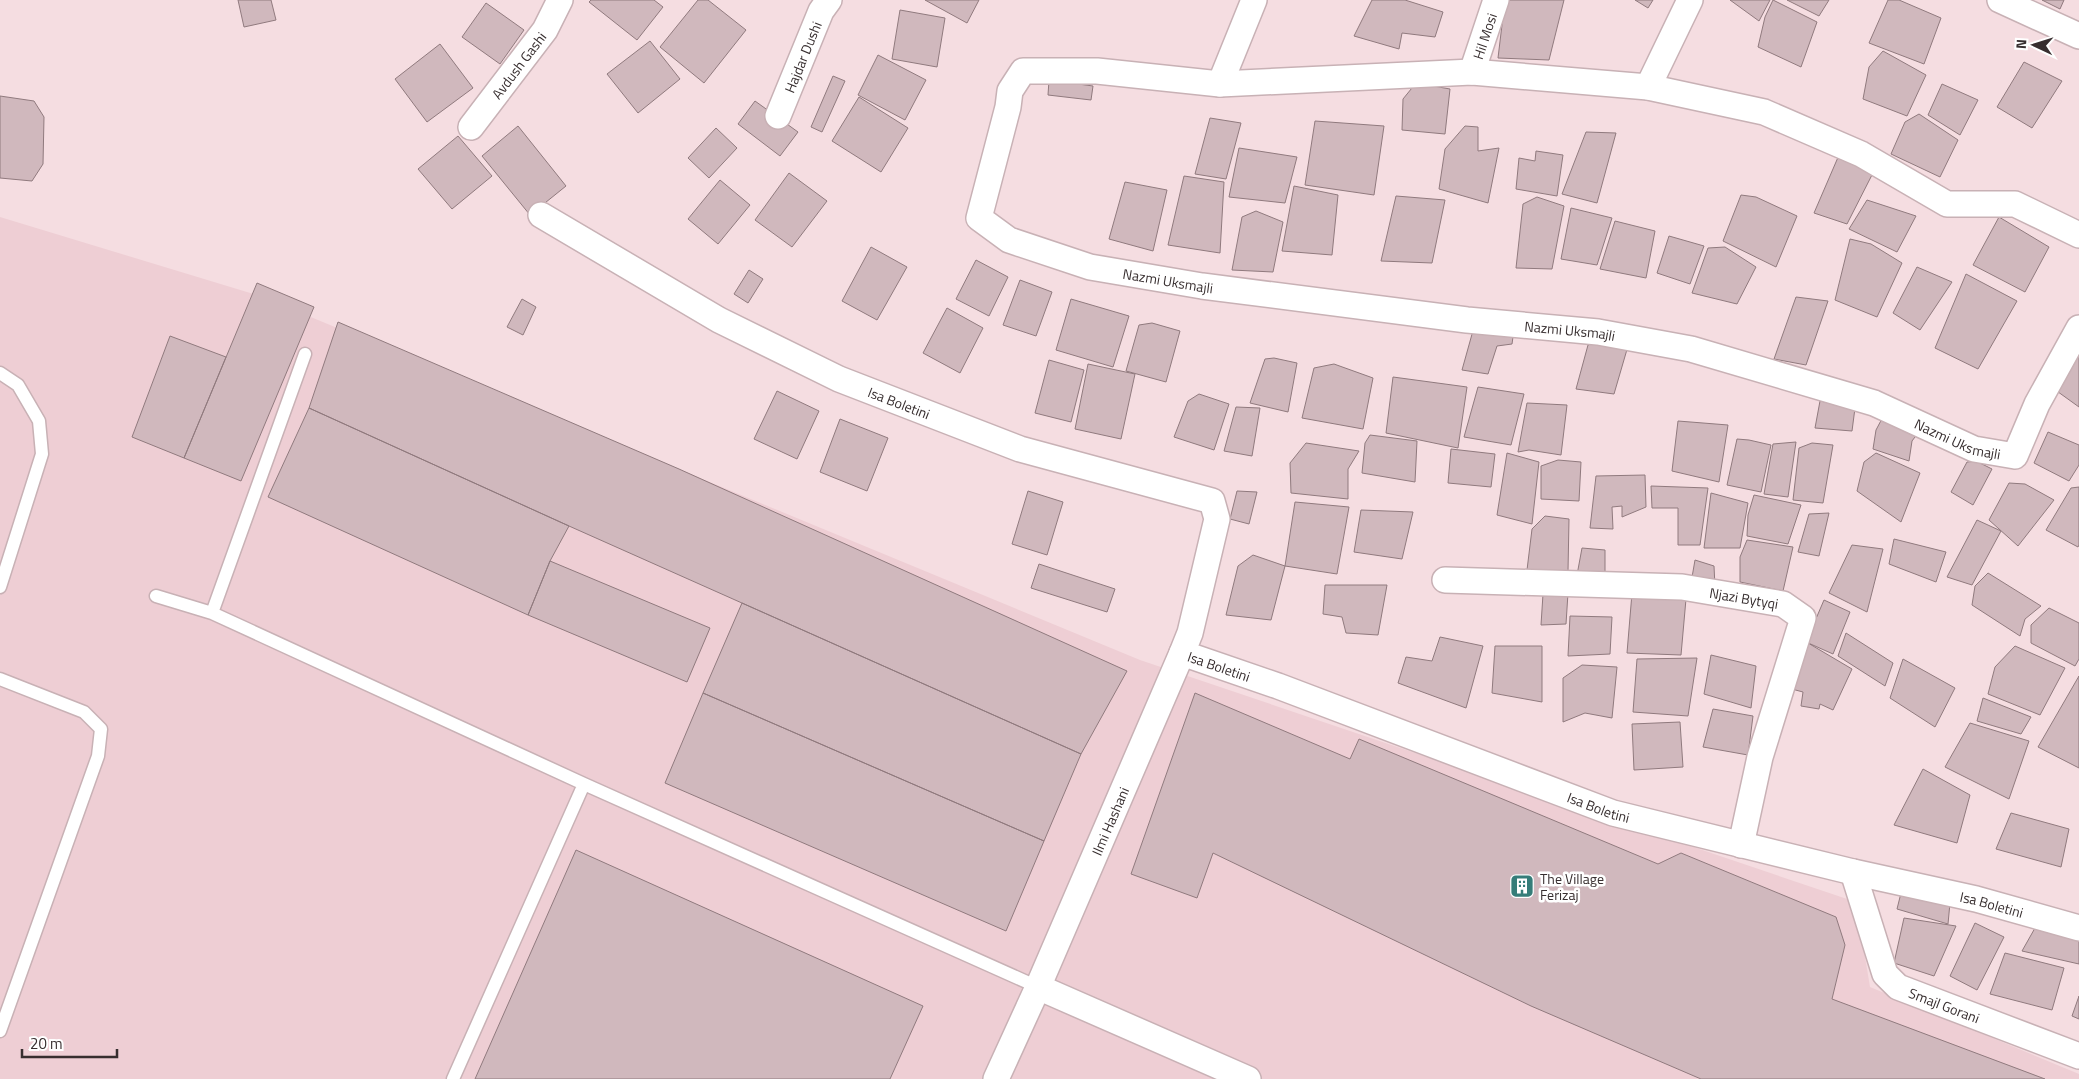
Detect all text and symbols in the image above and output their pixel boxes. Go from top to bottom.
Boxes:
street label: Hil Mosi [1467,10,1501,62]
street label: Hajdar Dushi [778,18,826,96]
north arrow [2009,20,2059,70]
street label: Avdush Gashi [486,27,551,103]
text: N [2010,38,2031,50]
street label: Nazmi Uksmajli [1121,262,1214,298]
street label: Nazmi Uksmajli [1524,315,1617,345]
street label: Isa Boletini [865,381,933,424]
street label: Nazmi Uksmajli [1911,413,2002,464]
street label: Njazi Bytyqi [1708,581,1780,614]
street label: Isa Boletini [1185,645,1253,686]
street label: Ilmi Hashani [1086,783,1134,858]
street label: Isa Boletini [1564,786,1632,827]
place label: The Village Ferizaj [1540,868,1604,905]
building icon: The Village Ferizaj [1509,873,1535,899]
street label: Isa Boletini [1958,885,2026,922]
street label: Smajl Gorani [1906,982,1983,1028]
scale bar [22,1026,118,1058]
text: 20 m [30,1032,63,1055]

